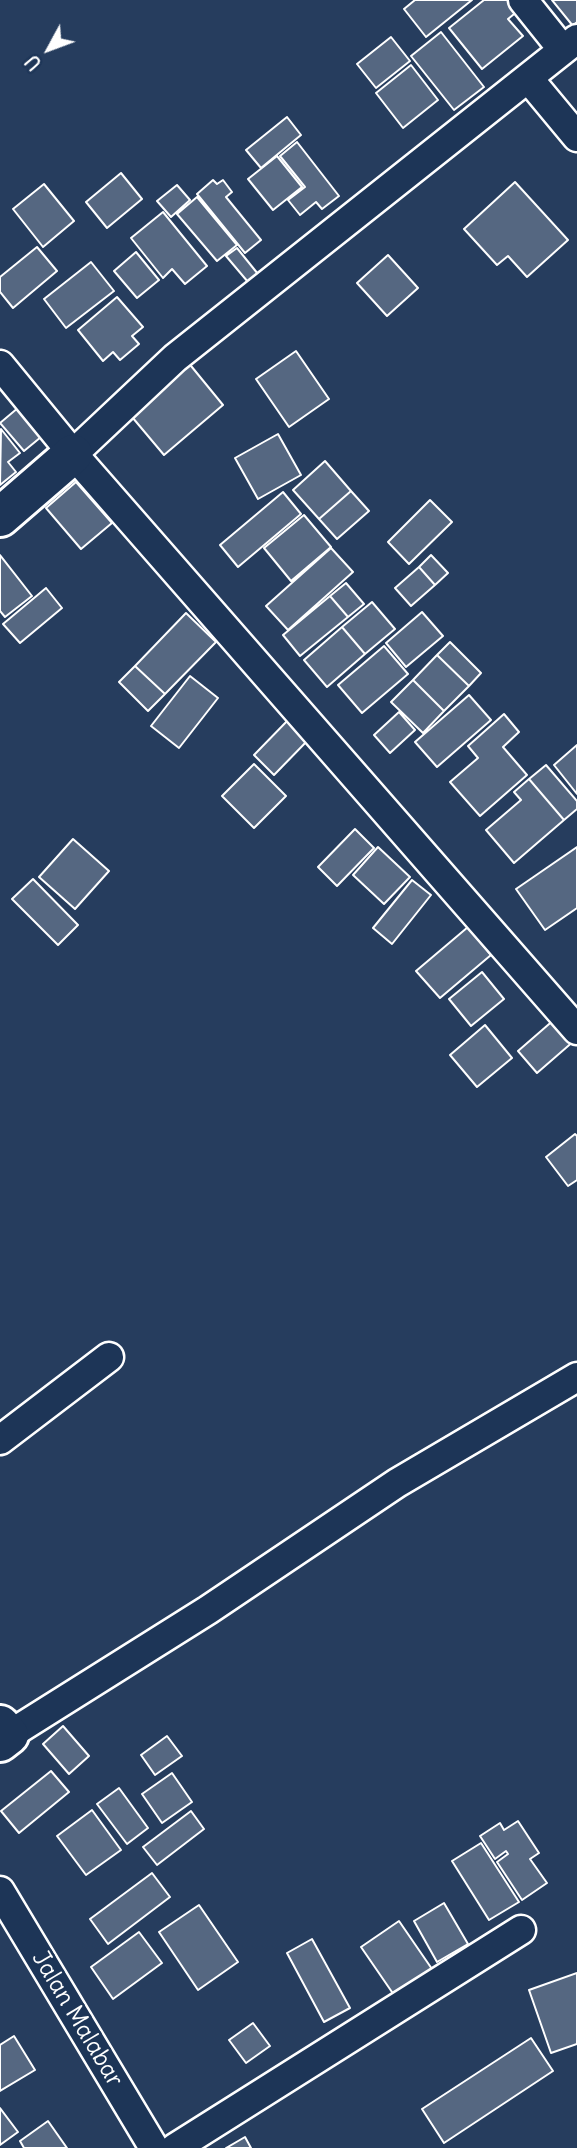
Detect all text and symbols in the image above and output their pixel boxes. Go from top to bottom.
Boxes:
north arrow [14,14,84,84]
text: U [20,50,46,76]
street label: Jalan Malabar [25,1946,129,2092]

